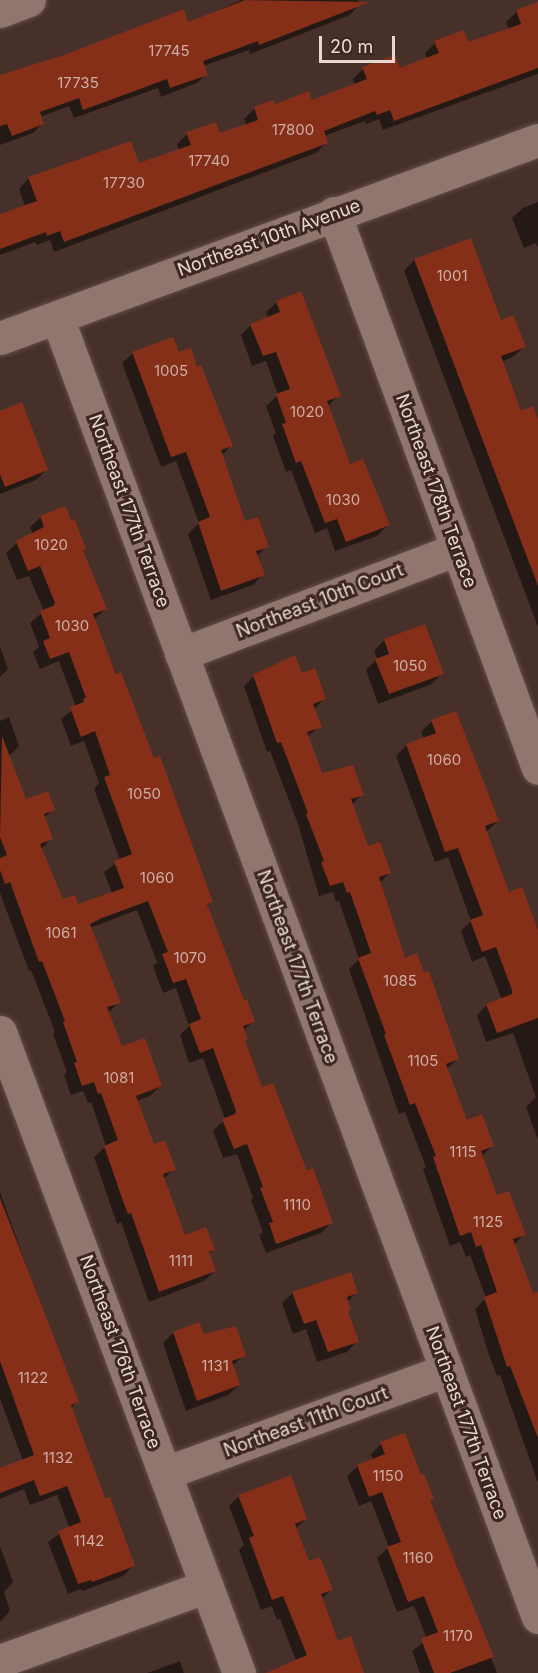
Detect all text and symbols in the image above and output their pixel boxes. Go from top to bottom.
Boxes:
scale bar [322,24,398,62]
text: 20 m [330,36,373,57]
house number: 17745 [148,42,190,60]
house number: 17735 [57,74,99,92]
house number: 17800 [272,121,314,139]
house number: 17740 [188,152,230,170]
house number: 17730 [103,174,145,192]
street label: Northeast 10th Avenue [175,195,363,281]
house number: 1001 [436,267,468,285]
house number: 1005 [154,362,188,380]
street label: Northeast 178th Terrace [391,391,481,591]
house number: 1020 [290,403,324,421]
street label: Northeast 177th Terrace [84,411,174,611]
house number: 1030 [326,491,360,509]
house number: 1020 [34,536,68,554]
street label: Northeast 10th Court [233,559,407,643]
house number: 1030 [55,617,89,635]
house number: 1050 [393,657,427,675]
house number: 1060 [427,751,461,769]
house number: 1050 [127,785,161,803]
street label: Northeast 177th Terrace [252,867,342,1067]
house number: 1060 [140,869,174,887]
house number: 1061 [46,924,76,942]
house number: 1070 [174,949,206,967]
house number: 1085 [383,972,417,990]
house number: 1105 [408,1052,438,1070]
house number: 1081 [104,1069,134,1087]
house number: 1115 [449,1143,477,1161]
house number: 1110 [283,1196,311,1214]
house number: 1125 [473,1213,503,1231]
street label: Northeast 176th Terrace [75,1252,165,1452]
house number: 1111 [169,1252,193,1270]
street label: Northeast 177th Terrace [421,1323,511,1523]
house number: 1131 [201,1357,229,1375]
house number: 1122 [18,1369,48,1387]
street label: Northeast 11th Court [221,1382,391,1462]
house number: 1132 [43,1449,73,1467]
house number: 1150 [373,1467,403,1485]
house number: 1142 [73,1532,105,1550]
house number: 1160 [403,1549,433,1567]
house number: 1170 [443,1627,473,1645]

